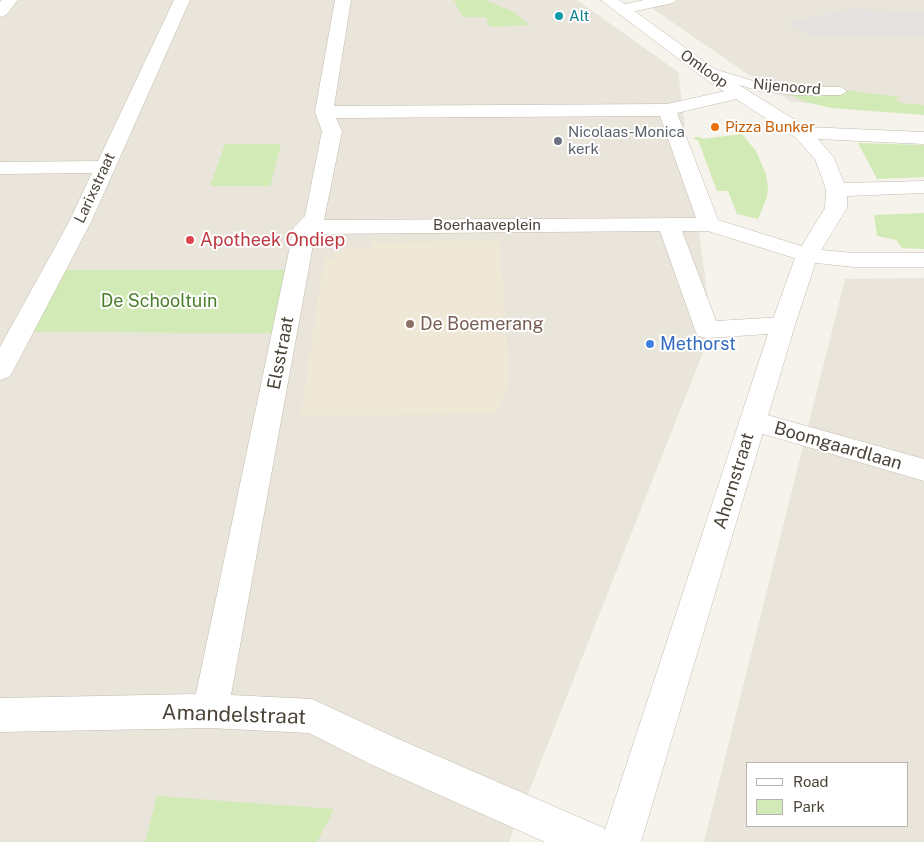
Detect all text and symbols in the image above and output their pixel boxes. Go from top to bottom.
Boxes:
place label: Alt [569,7,589,25]
marker: Alt [553,10,565,22]
street label: Omloop [677,46,731,92]
street label: Nijenoord [752,75,822,99]
place label: Pizza Bunker [725,118,815,136]
marker: Pizza Bunker [709,121,721,133]
place label: Nicolaas-Monica kerk [568,123,685,158]
marker: Nicolaas-Monica kerk [552,135,564,147]
street label: Larixstraat [71,150,119,226]
street label: Boerhaaveplein [433,216,541,234]
place label: Apotheek Ondiep [200,229,345,251]
marker: Apotheek Ondiep [184,234,196,246]
park label: De Schooltuin [101,290,217,312]
place label: De Boemerang [420,313,544,335]
street label: Elsstraat [263,314,299,392]
marker: De Boemerang [404,318,416,330]
place label: Methorst [660,333,736,355]
marker: Methorst [644,338,656,350]
street label: Boomgaardlaan [771,417,905,475]
street label: Ahornstraat [709,430,759,532]
street label: Amandelstraat [161,700,307,730]
legend [746,762,909,827]
text: Road [793,773,829,790]
text: Park [793,798,825,815]

